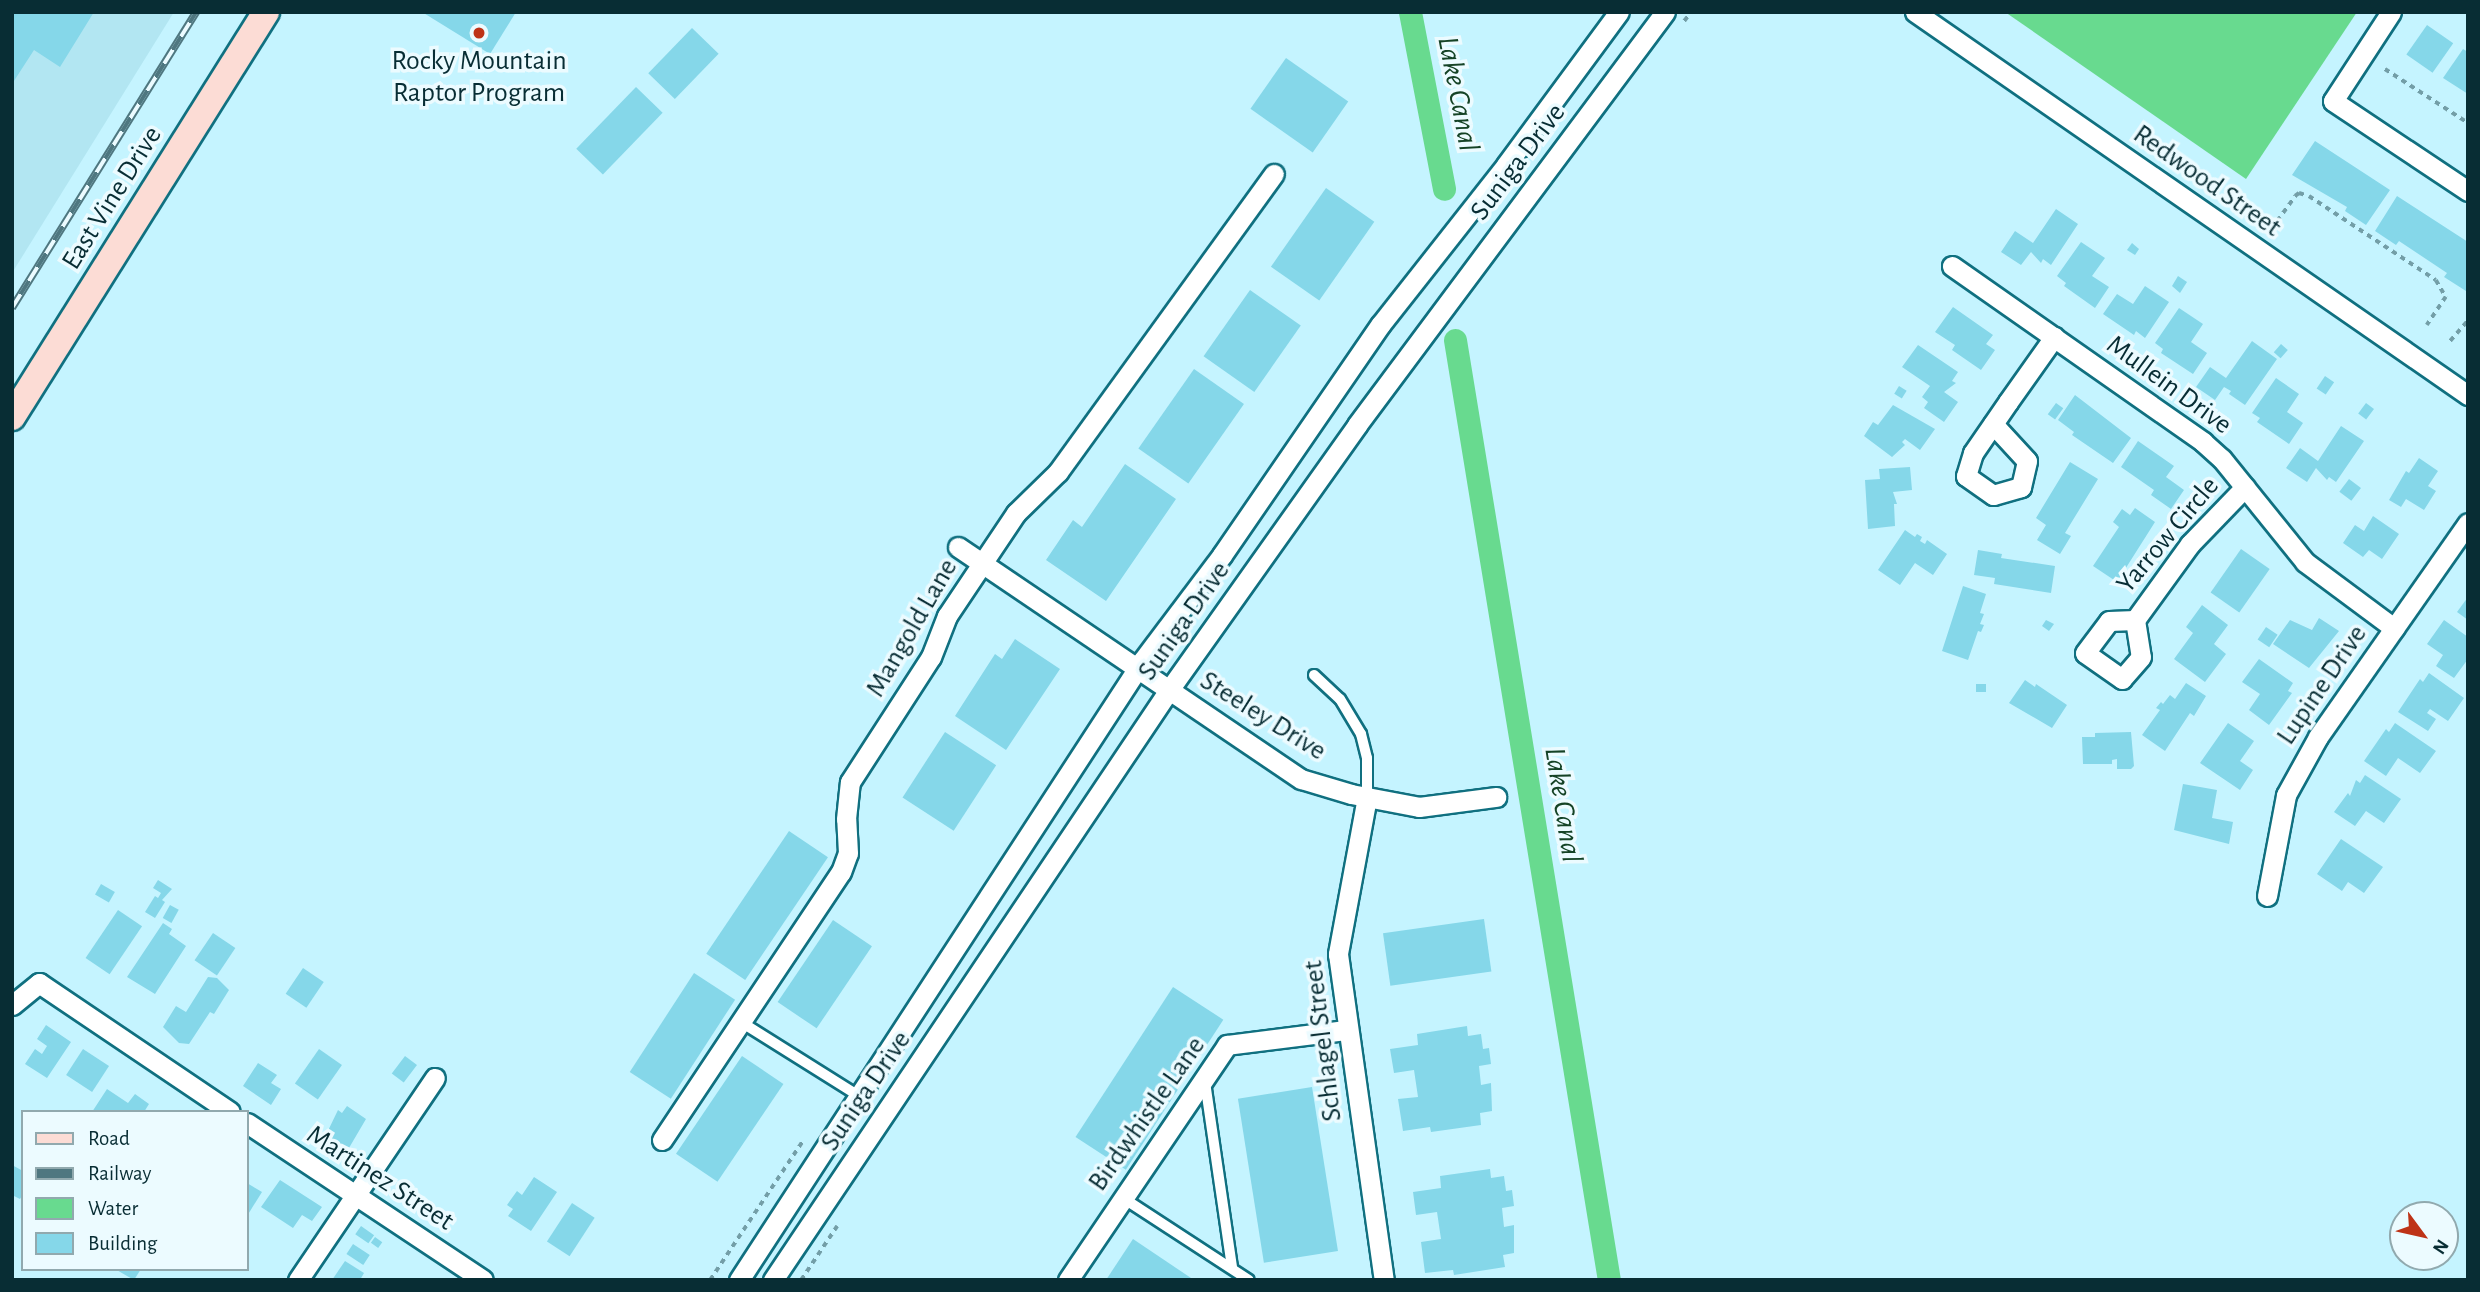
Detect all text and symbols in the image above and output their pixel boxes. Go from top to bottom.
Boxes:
marker: Rocky Mountain Raptor Program [471,25,487,41]
water label: Lake Canal [1429,33,1487,155]
place label: Rocky Mountain Raptor Program [391,44,567,110]
street label: Suniga Drive [1463,97,1573,227]
street label: Redwood Street [2127,118,2287,244]
street label: East Vine Drive [55,120,169,276]
street label: Mullein Drive [2100,328,2238,442]
street label: Yarrow Circle [2110,470,2226,600]
street label: Mangold Lane [859,553,965,703]
street label: Suniga Drive [1131,555,1237,687]
street label: Lupine Drive [2270,619,2374,751]
street label: Steeley Drive [1194,664,1332,768]
water label: Lake Canal [1536,745,1590,865]
street label: Schlagel Street [1296,959,1350,1123]
street label: Suniga Drive [814,1025,918,1157]
street label: Birdwhistle Lane [1081,1030,1213,1198]
legend [21,1110,248,1271]
street label: Martinez Street [300,1118,460,1238]
text: Road [88,1128,130,1149]
text: Railway [88,1163,151,1184]
text: Water [88,1198,138,1219]
north arrow [2389,1201,2459,1271]
text: Building [88,1233,157,1254]
text: N [2429,1236,2452,1257]

